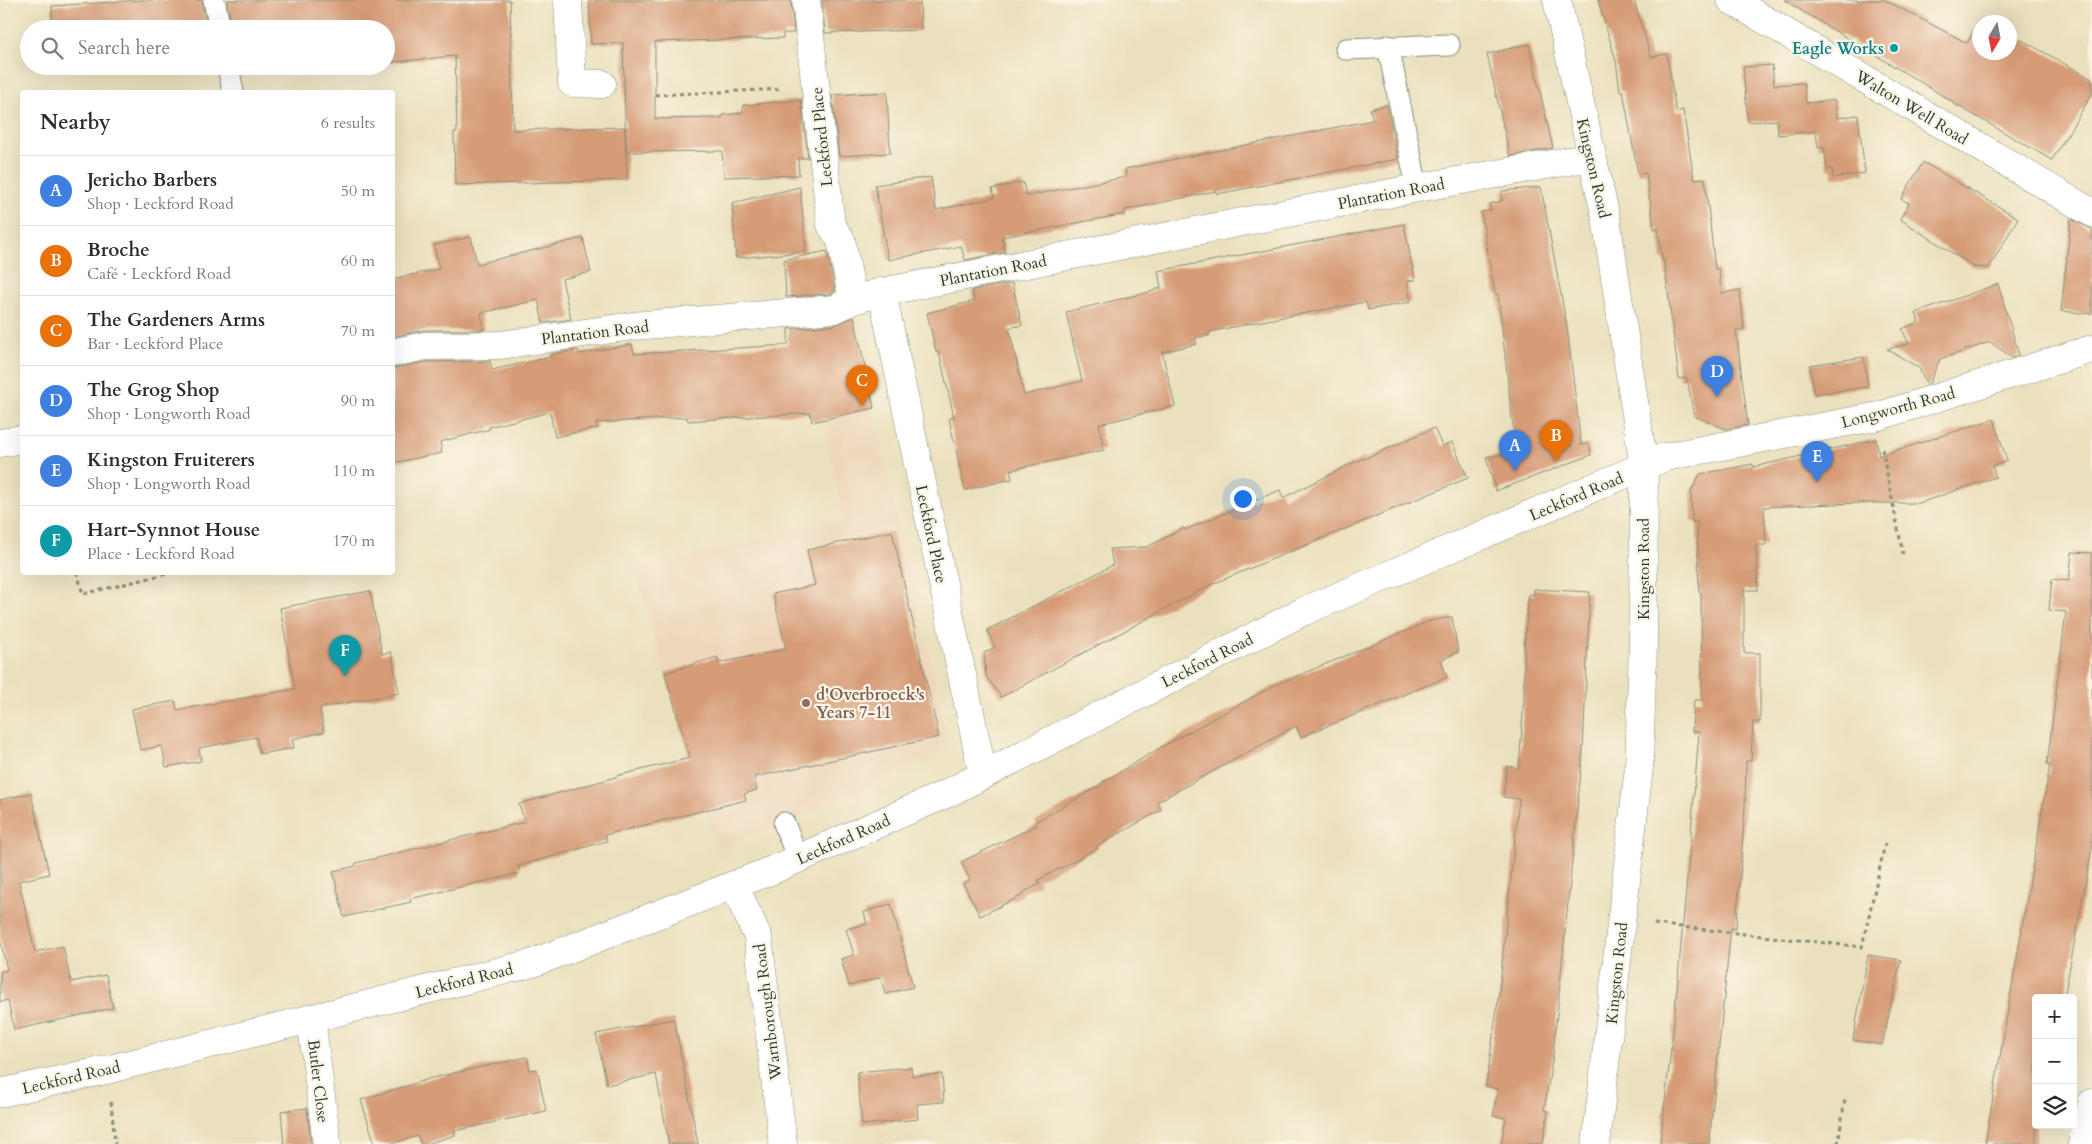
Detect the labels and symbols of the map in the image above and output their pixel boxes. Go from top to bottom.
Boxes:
north arrow [1972,15,2017,60]
place label: Eagle Works [1792,38,1884,60]
marker: Eagle Works [1888,42,1900,54]
street label: Walton Well Road [1850,65,1973,151]
street label: Leckford Place [806,86,838,188]
street label: Kingston Road [1571,116,1615,221]
street label: Plantation Road [1336,173,1447,215]
street label: Plantation Road [938,250,1049,292]
street label: Plantation Road [540,315,651,351]
pin: D [1701,356,1733,397]
pin: C [846,365,878,406]
street label: Longworth Road [1839,382,1958,434]
pin: B [1540,420,1572,461]
pin: A [1499,430,1531,471]
pin: E [1801,441,1833,482]
street label: Leckford Road [1526,467,1627,527]
street label: Leckford Place [910,483,952,585]
your location [1230,486,1256,512]
street label: Kingston Road [1633,517,1655,620]
street label: Leckford Road [1158,628,1257,693]
pin: F [329,635,361,676]
place label: d'Overbroeck's Years 7-11 [816,684,925,724]
marker: d'Overbroeck's Years 7-11 [800,697,812,709]
street label: Leckford Road [793,809,894,870]
street label: Kingston Road [1601,921,1633,1025]
street label: Warnborough Road [749,942,787,1082]
street label: Leckford Road [413,958,516,1004]
street label: Butler Close [302,1038,334,1124]
street label: Leckford Road [20,1056,123,1100]

